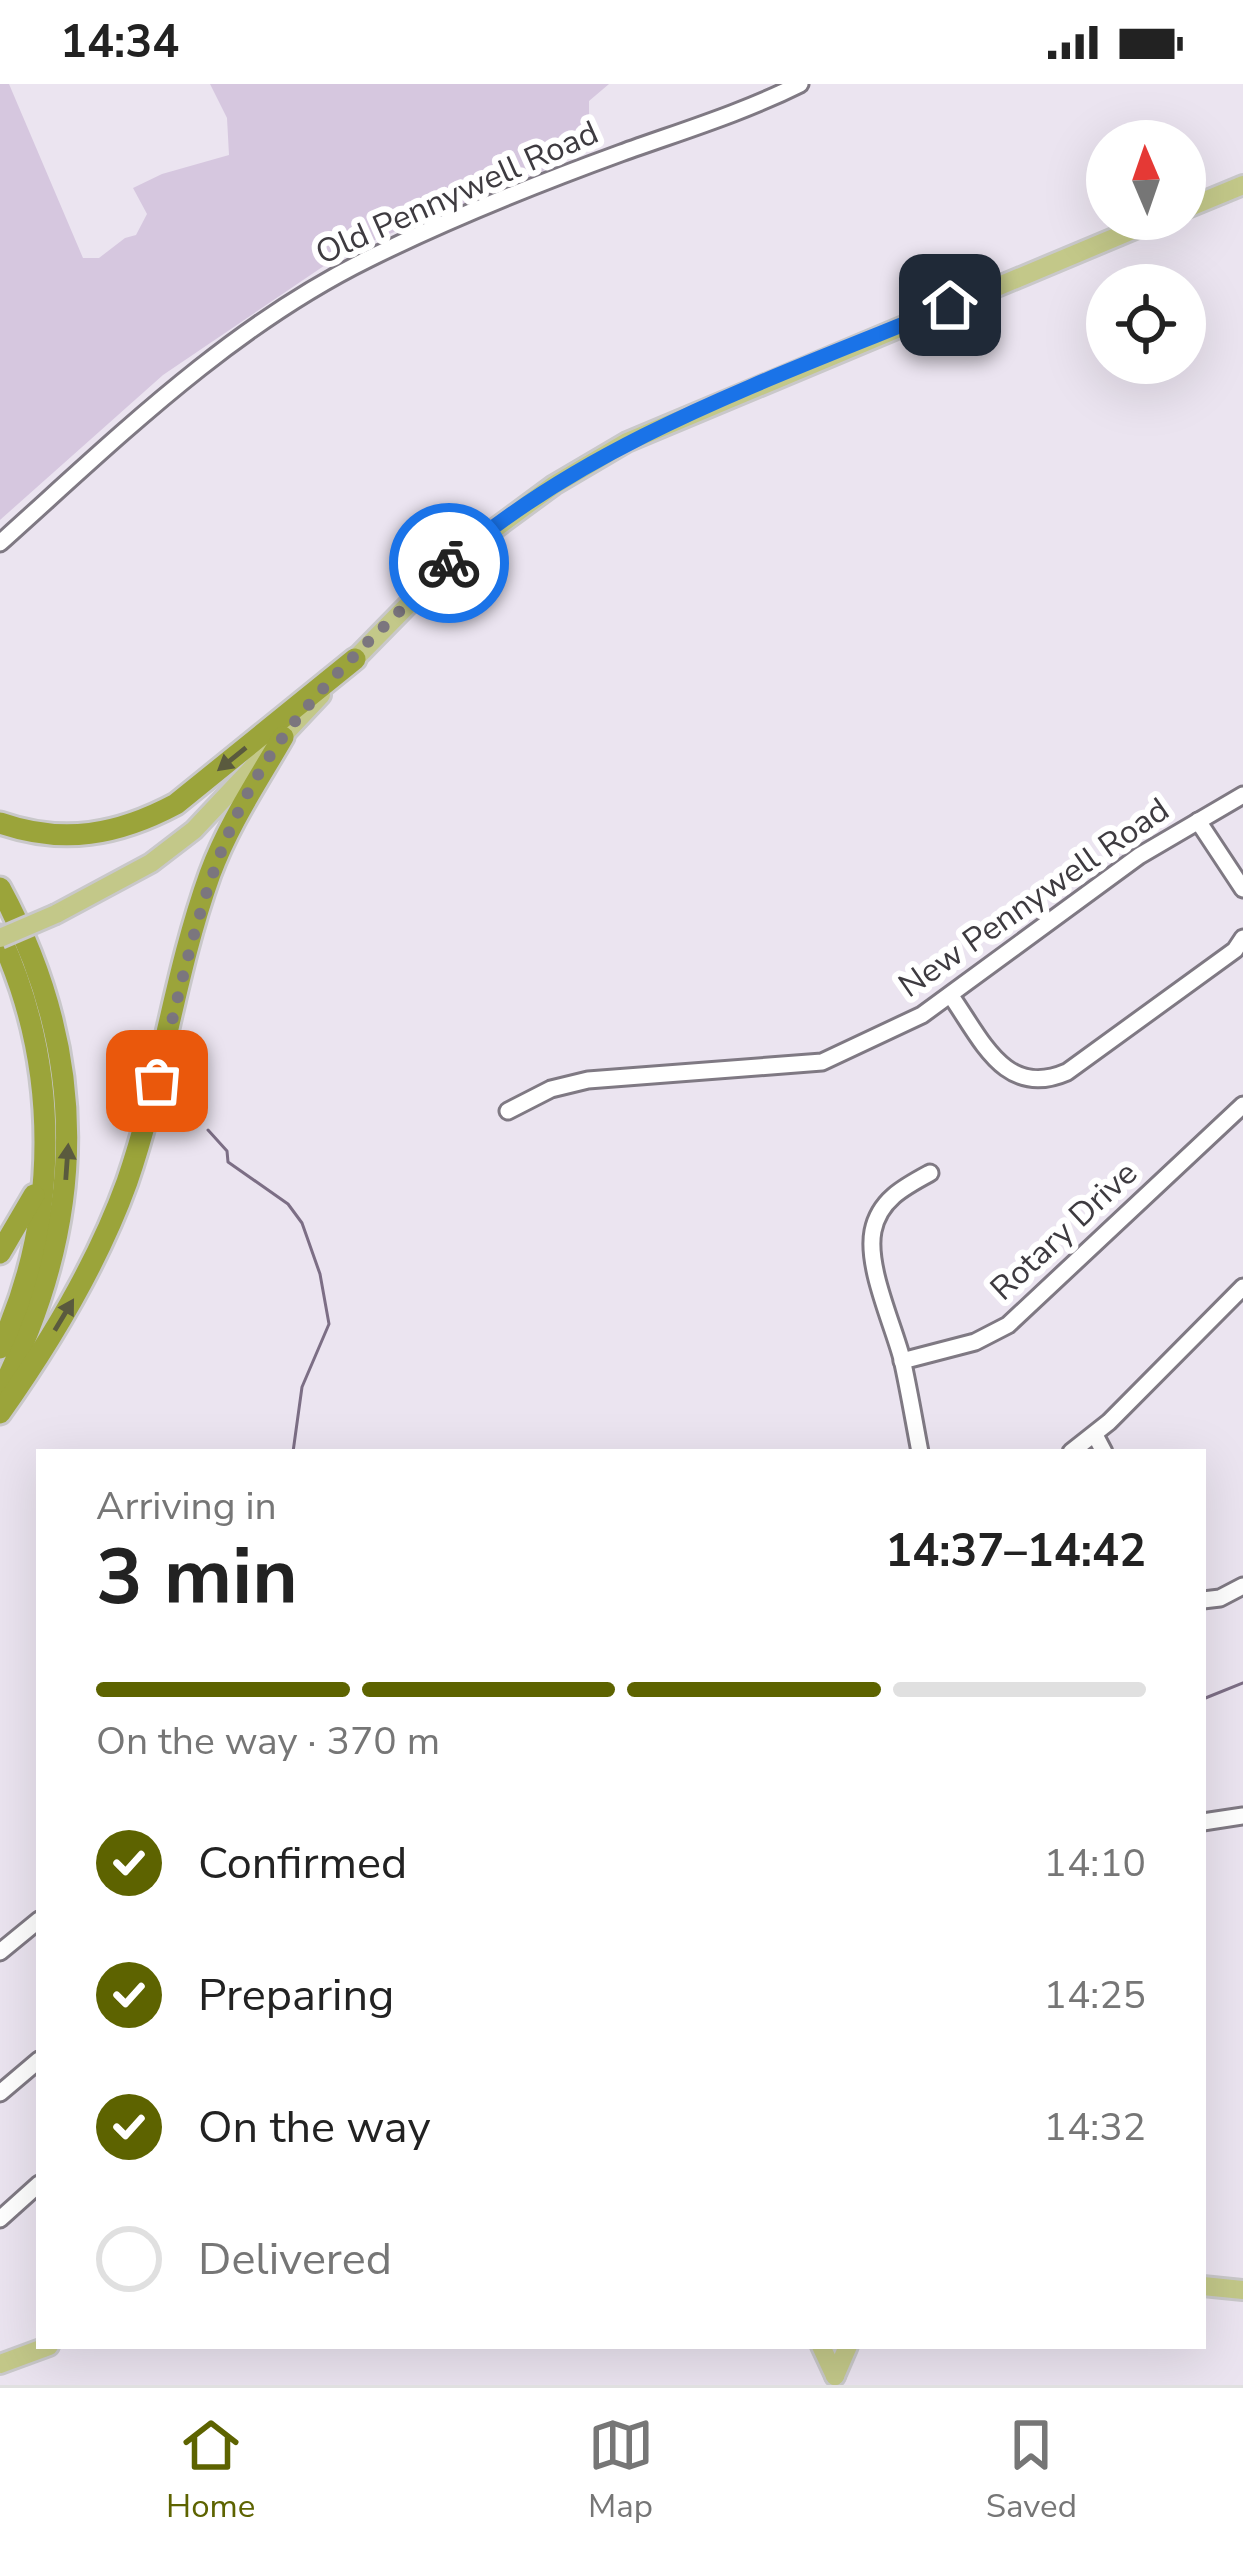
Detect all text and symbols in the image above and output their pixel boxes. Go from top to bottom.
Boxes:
text: 14:34 [60,12,179,73]
street label: Old Pennywell Road [308,110,606,276]
north arrow [1086,120,1206,240]
map controls [1086,120,1206,384]
pin [899,254,1001,356]
button: locate [1086,264,1206,384]
icon: home [917,272,983,338]
courier [389,503,509,623]
icon: bike [416,530,482,596]
one-way arrow [217,746,247,772]
street label: New Pennywell Road [890,788,1178,1008]
pin [106,1030,208,1132]
icon: bag [124,1048,190,1114]
one-way arrow [57,1143,76,1180]
street label: Rotary Drive [981,1151,1147,1311]
one-way arrow [53,1298,74,1332]
text: Arriving in [96,1480,277,1533]
text: 14:37–14:42 [885,1521,1146,1582]
text: 3 min [96,1524,298,1631]
text: On the way · 370 m [96,1715,440,1768]
icon: check [96,1830,162,1896]
text: Confirmed [198,1833,407,1894]
text: 14:10 [1044,1837,1146,1890]
icon: check [96,1962,162,2028]
text: Preparing [198,1965,394,2026]
text: 14:25 [1044,1969,1146,2022]
icon: check [96,2094,162,2160]
text: On the way [198,2097,431,2158]
text: 14:32 [1044,2101,1146,2154]
text: Delivered [198,2229,392,2290]
tab: Home [166,2412,255,2529]
tab: Map [588,2412,654,2529]
tab: Saved [986,2412,1077,2529]

